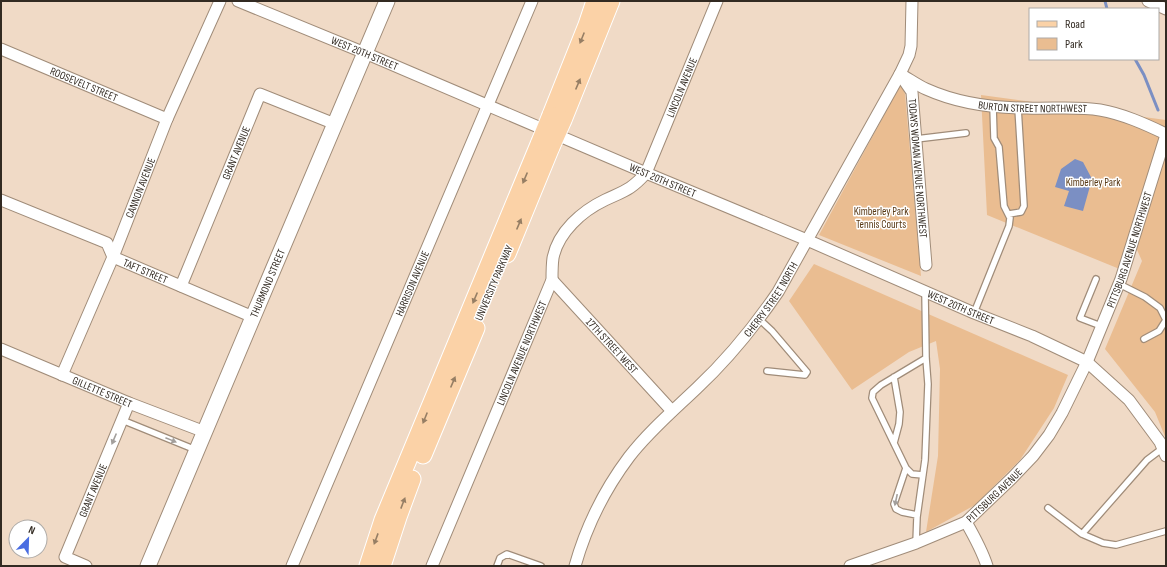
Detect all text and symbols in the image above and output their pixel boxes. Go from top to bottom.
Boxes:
legend [1029,8,1159,60]
text: Road [1065,17,1085,32]
one-way arrow [579,32,585,44]
street label: WEST 20TH STREET [329,33,401,73]
text: Park [1065,37,1083,52]
street label: LINCOLN AVENUE [663,56,699,119]
street label: ROOSEVELT STREET [48,64,120,104]
one-way arrow [575,77,581,89]
street label: TODAYS WOMAN AVENUE NORTHWEST [906,98,930,239]
street label: BURTON STREET NORTHWEST [977,98,1088,115]
street label: GRANT AVENUE [219,124,253,181]
street label: CANNON AVENUE [122,156,158,220]
street label: WEST 20TH STREET [627,160,699,200]
one-way arrow [522,173,528,185]
park label: Kimberley Park [1066,176,1121,189]
street label: PITTSBURG AVENUE NORTHWEST [1104,190,1155,309]
park label: Kimberley Park Tennis Courts [854,205,909,231]
one-way arrow [517,217,523,229]
street label: UNIVERSITY PARKWAY [472,243,516,323]
street label: THURMOND STREET [247,246,288,319]
street label: HARRISON AVENUE [392,249,432,318]
street label: TAFT STREET [121,256,170,286]
street label: CHERRY STREET NORTH [741,259,800,339]
street label: WEST 20TH STREET [926,287,997,327]
one-way arrow [472,293,478,304]
street label: LINCOLN AVENUE NORTHWEST [494,298,549,407]
street label: 17TH STREET WEST [583,315,641,376]
street label: GILLETTE STREET [71,373,134,410]
one-way arrow [450,377,456,388]
one-way arrow [421,413,427,425]
one-way arrow [111,433,117,444]
one-way arrow [165,437,177,443]
street label: GRANT AVENUE [76,462,110,519]
street label: PITTSBURG AVENUE [963,465,1025,525]
one-way arrow [893,493,899,506]
one-way arrow [401,496,407,508]
north arrow [8,519,48,559]
text: N [26,523,37,537]
one-way arrow [373,533,379,545]

